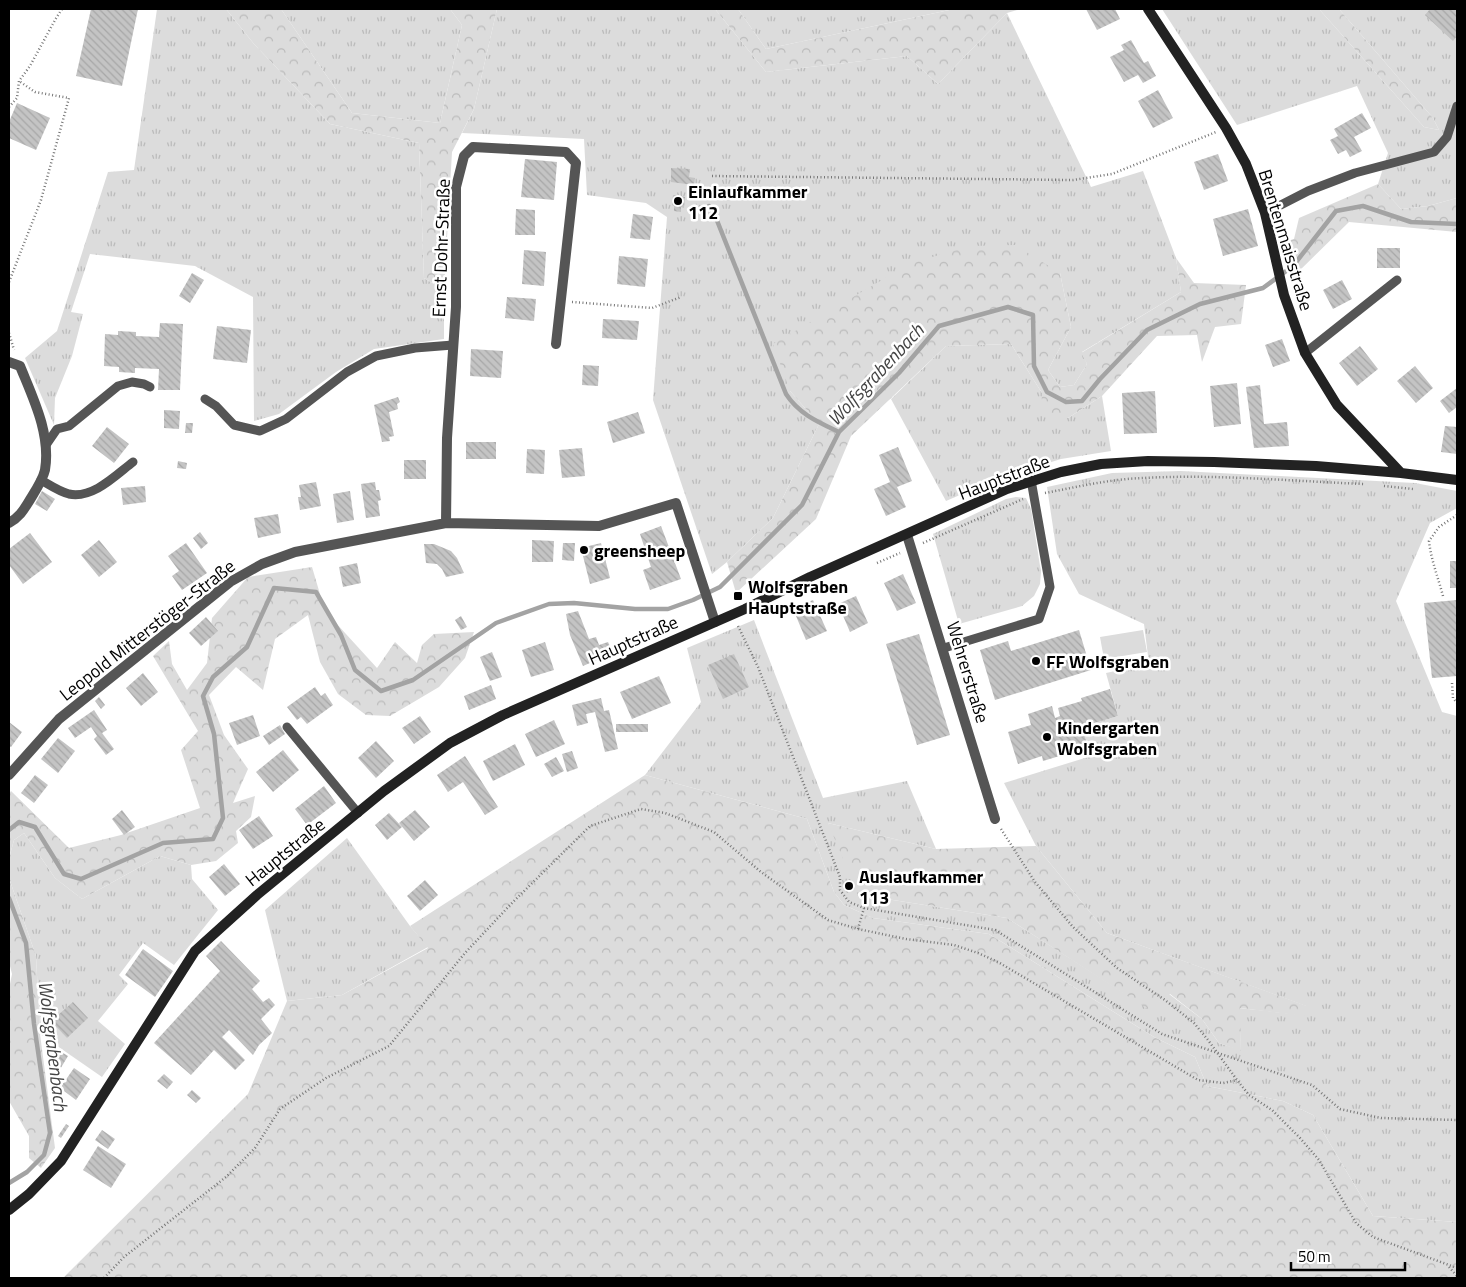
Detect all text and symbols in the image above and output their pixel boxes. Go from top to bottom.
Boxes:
street label: Brentenmaisstraße [1252,166,1320,314]
street label: Ernst Dohr-Straße [425,178,457,318]
place label: Einlaufkammer 112 [688,178,808,226]
marker: Einlaufkammer 112 [672,195,684,207]
water label: Wolfsgrabenbach [820,316,931,432]
street label: Hauptstraße [954,447,1054,507]
place label: greensheep [594,537,685,564]
marker: greensheep [578,544,590,556]
street label: Leopold Mitterstöger-Straße [53,553,241,707]
place label: Wolfsgraben Hauptstraße [748,573,848,621]
marker: Wolfsgraben Hauptstraße [732,590,744,602]
street label: Hauptstraße [584,608,682,672]
street label: Wehrerstraße [940,618,996,726]
place label: FF Wolfsgraben [1046,648,1169,675]
marker: FF Wolfsgraben [1030,655,1042,667]
place label: Kindergarten Wolfsgraben [1057,714,1159,762]
marker: Kindergarten Wolfsgraben [1041,731,1053,743]
street label: Hauptstraße [239,811,331,893]
place label: Auslaufkammer 113 [859,863,984,911]
marker: Auslaufkammer 113 [843,880,855,892]
water label: Wolfsgrabenbach [32,979,76,1113]
scale bar [1291,1240,1405,1272]
text: 50 m [1298,1245,1331,1268]

